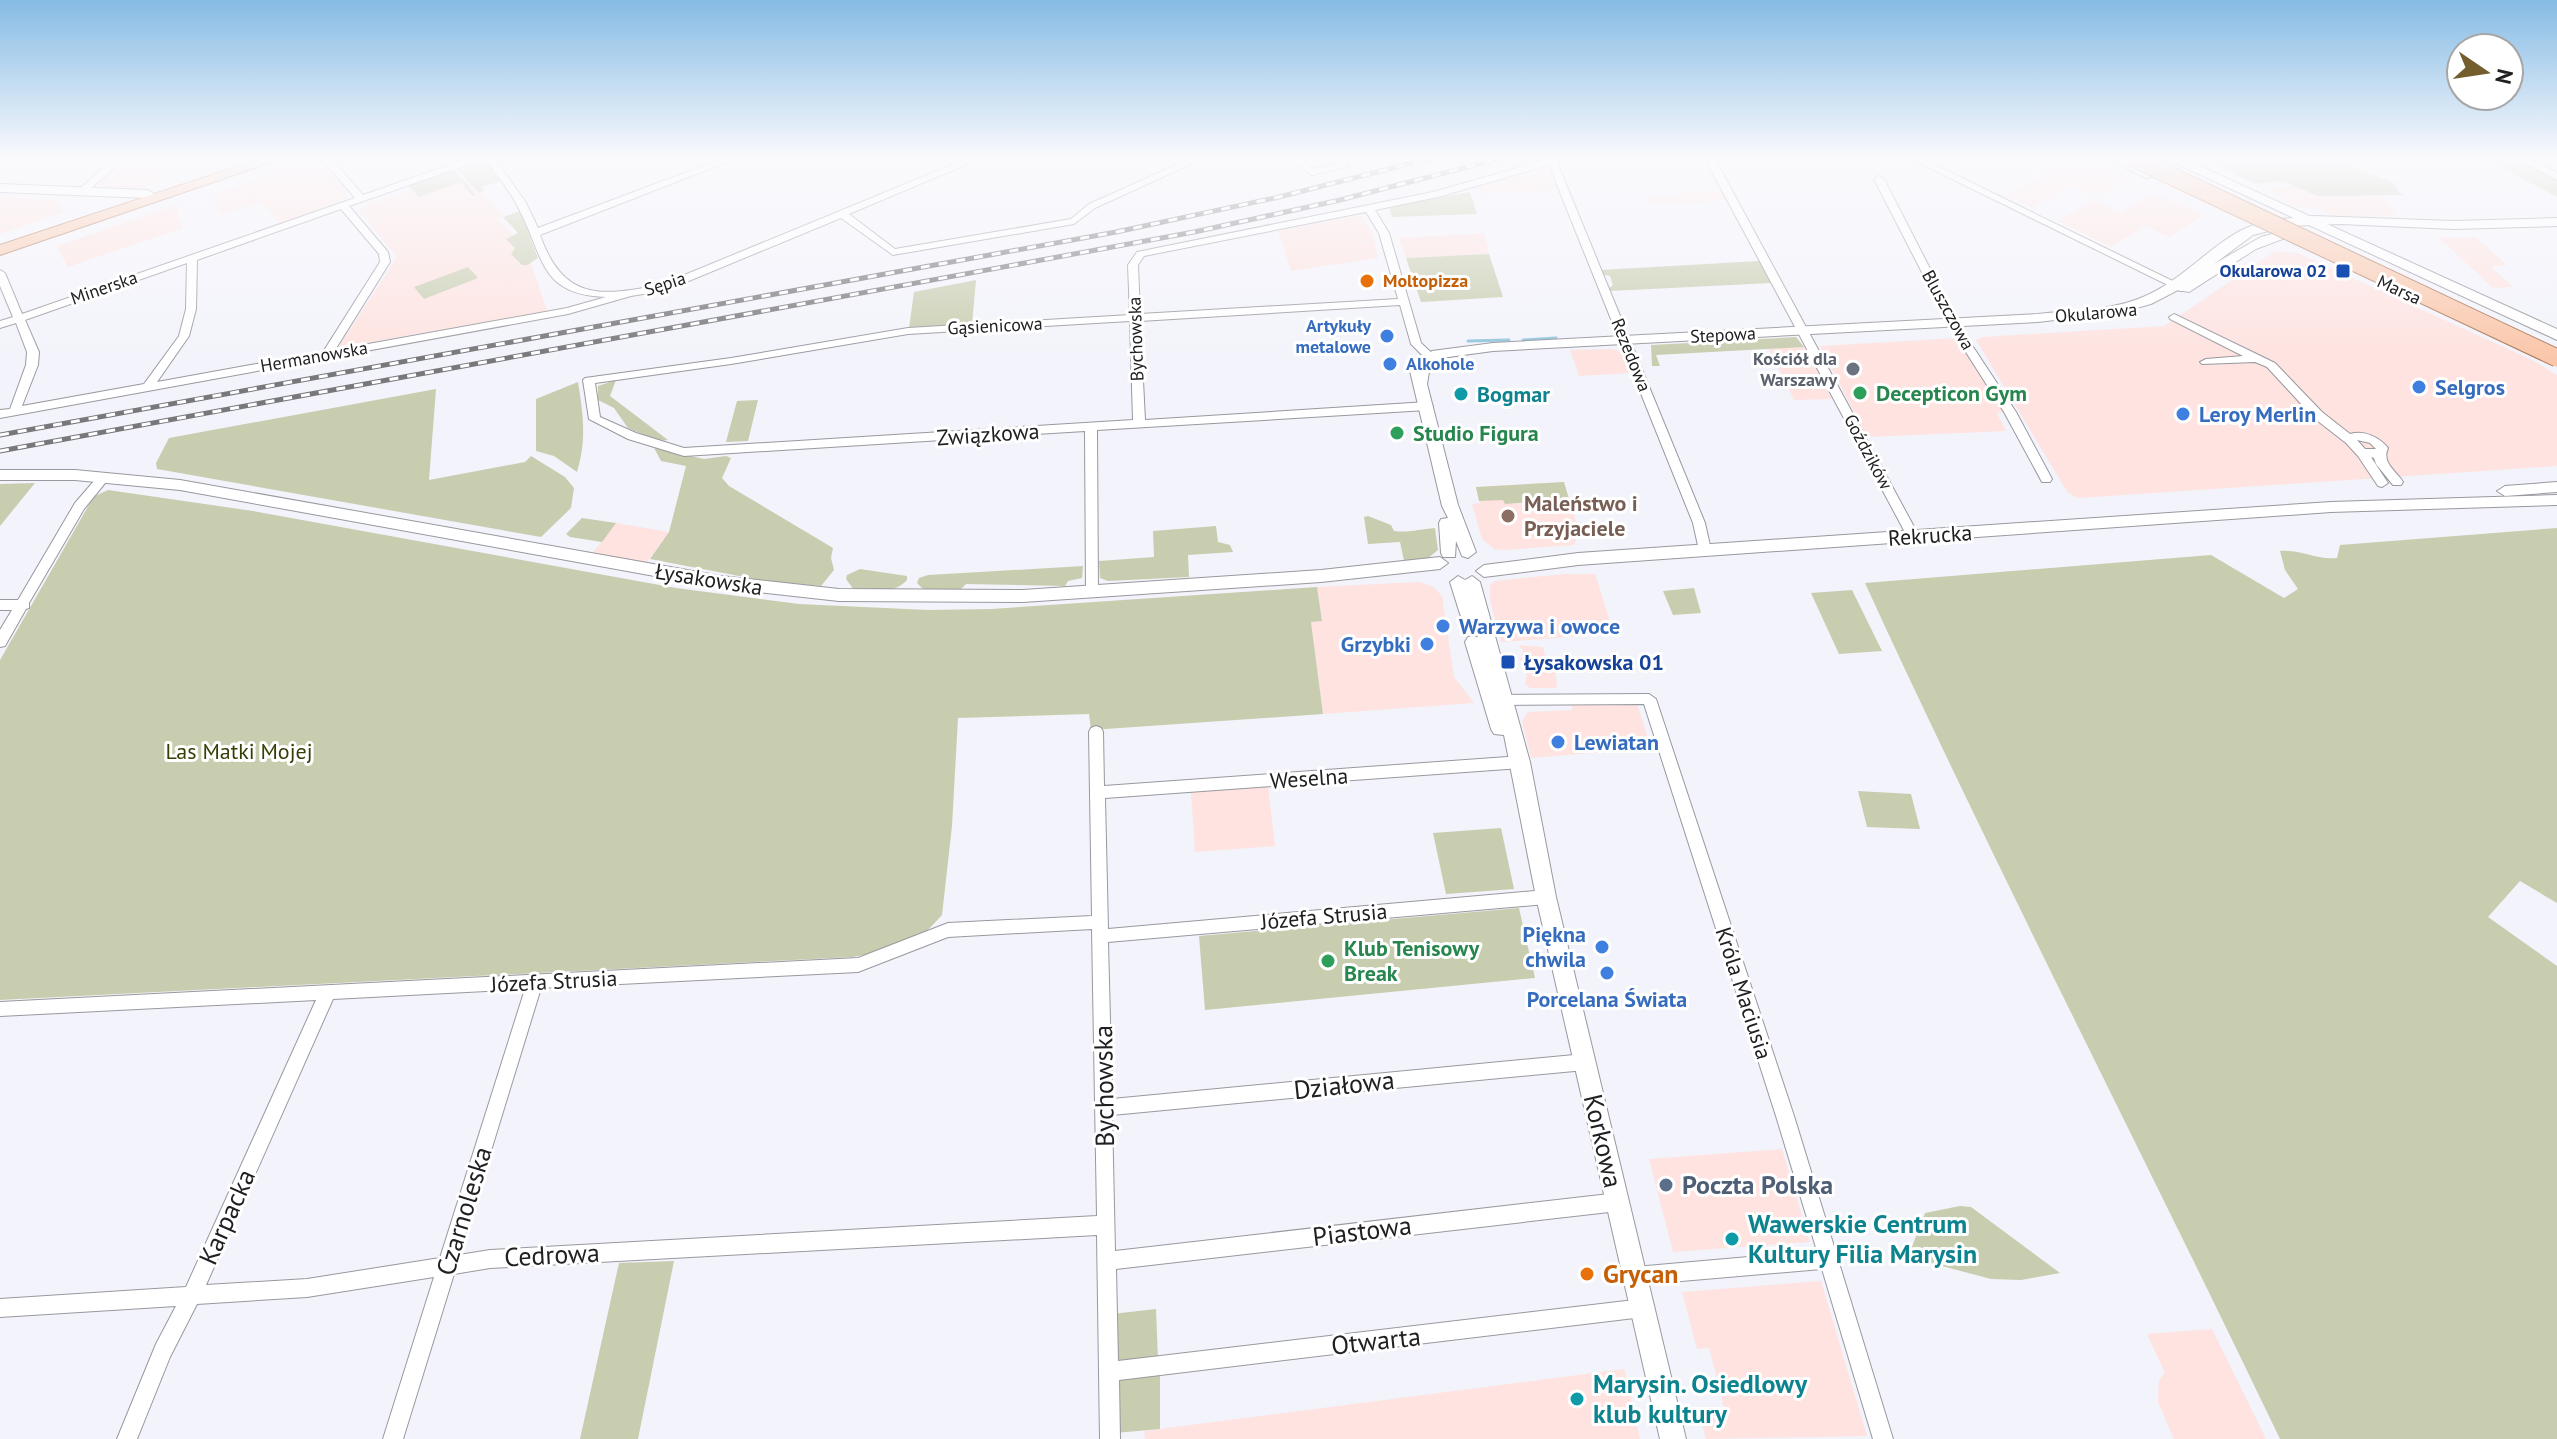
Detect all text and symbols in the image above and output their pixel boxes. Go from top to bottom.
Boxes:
north arrow [2445,32,2525,112]
text: N [2489,66,2520,87]
place label: Okularowa 02 [2220,259,2327,282]
marker: Okularowa 02 [2334,262,2352,280]
street label: Minerska [67,265,140,310]
street label: Sępia [641,266,688,301]
street label: Bluszczowa [1917,266,1980,354]
place label: Moltopizza [1383,269,1468,292]
street label: Marsa [2374,269,2425,310]
marker: Moltopizza [1358,272,1376,290]
street label: Bychowska [1123,296,1148,382]
street label: Okularowa [2054,297,2138,328]
street label: Gąsienicowa [947,312,1043,339]
place label: Artykuły metalowe [1295,314,1371,358]
street label: Rezedowa [1606,315,1657,395]
street label: Stepowa [1689,321,1757,348]
marker: Artykuły metalowe [1378,327,1396,345]
street label: Hermanowska [258,336,369,377]
place label: Kościół dla Warszawy [1753,347,1837,391]
place label: Alkohole [1406,352,1474,375]
marker: Alkohole [1381,355,1399,373]
marker: Kościół dla Warszawy [1844,360,1862,378]
place label: Selgros [2435,373,2505,401]
marker: Selgros [2410,378,2428,396]
place label: Decepticon Gym [1876,379,2027,407]
place label: Bogmar [1477,380,1550,408]
marker: Decepticon Gym [1851,384,1869,402]
marker: Bogmar [1452,385,1470,403]
place label: Leroy Merlin [2199,400,2316,428]
marker: Leroy Merlin [2174,405,2192,423]
street label: Goździków [1839,410,1898,494]
street label: Związkowa [936,416,1040,452]
place label: Studio Figura [1413,419,1539,447]
marker: Studio Figura [1388,424,1406,442]
place label: Maleństwo i Przyjaciele [1524,489,1638,542]
marker: Maleństwo i Przyjaciele [1499,507,1517,525]
street label: Rekrucka [1887,518,1973,552]
street label: Łysakowska [653,557,765,601]
place label: Warzywa i owoce [1459,612,1620,640]
marker: Warzywa i owoce [1434,617,1452,635]
place label: Grzybki [1341,630,1411,658]
marker: Grzybki [1418,635,1436,653]
place label: Łysakowska 01 [1524,648,1664,676]
marker: Łysakowska 01 [1499,653,1517,671]
place label: Lewiatan [1574,728,1659,756]
marker: Lewiatan [1549,733,1567,751]
park label: Las Matki Mojej [165,737,313,765]
street label: Weselna [1269,761,1349,795]
street label: Józefa Strusia [1259,897,1388,936]
place label: Piękna chwila [1523,920,1586,973]
street label: Króla Maciusia [1709,923,1779,1063]
place label: Klub Tenisowy Break [1344,934,1480,987]
marker: Piękna chwila [1593,938,1611,956]
marker: Klub Tenisowy Break [1319,952,1337,970]
street label: Józefa Strusia [489,964,618,998]
marker: Porcelana Świata [1598,964,1616,982]
place label: Porcelana Świata [1527,985,1687,1013]
street label: Bychowska [1086,1025,1121,1147]
street label: Działowa [1292,1063,1396,1106]
street label: Korkowa [1577,1091,1630,1191]
street label: Czarnoleska [428,1142,499,1279]
street label: Karpacka [191,1164,262,1270]
place label: Poczta Polska [1682,1168,1833,1201]
marker: Poczta Polska [1657,1176,1675,1194]
place label: Wawerskie Centrum Kultury Filia Marysin [1748,1207,1977,1270]
street label: Piastowa [1311,1208,1413,1253]
marker: Wawerskie Centrum Kultury Filia Marysin [1723,1230,1741,1248]
street label: Cedrowa [503,1236,601,1273]
place label: Grycan [1603,1257,1679,1290]
marker: Grycan [1578,1265,1596,1283]
street label: Otwarta [1330,1319,1422,1362]
place label: Marysin. Osiedlowy klub kultury [1593,1367,1808,1430]
marker: Marysin. Osiedlowy klub kultury [1568,1390,1586,1408]

